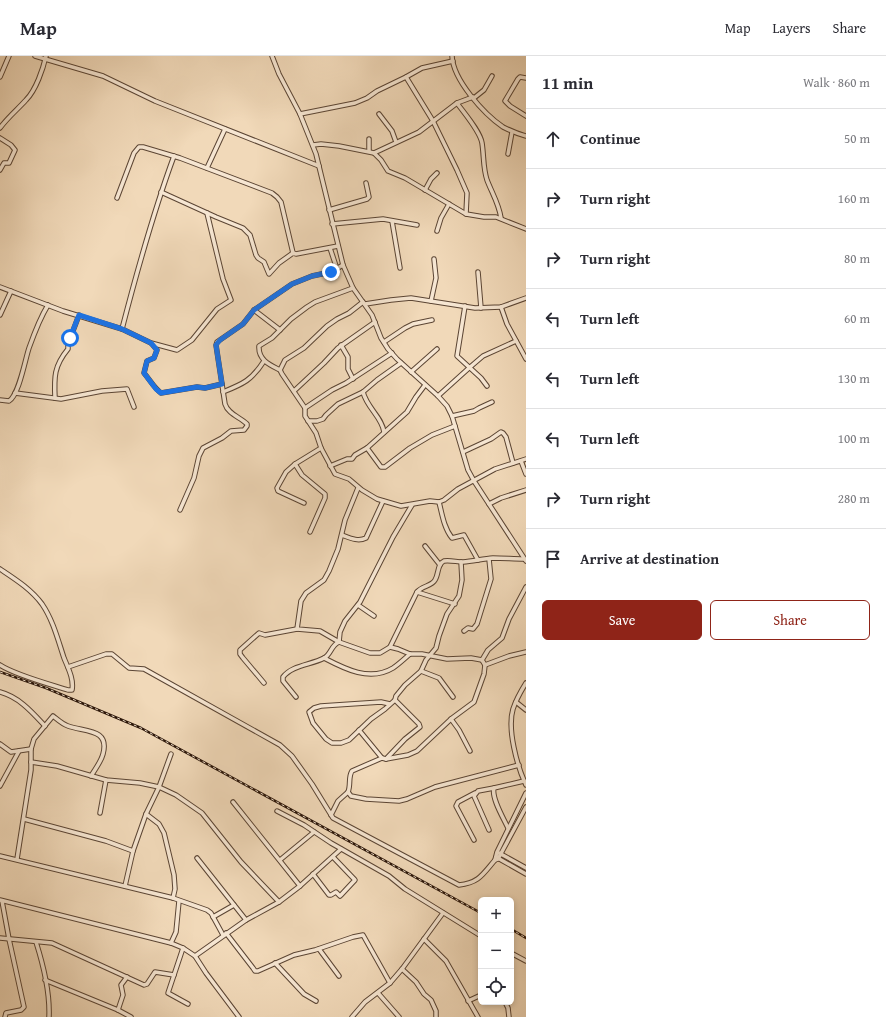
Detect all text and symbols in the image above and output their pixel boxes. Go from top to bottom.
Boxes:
text: Map [20,14,57,42]
text: Map [725,18,751,38]
text: Layers [773,18,811,38]
text: Share [833,18,866,38]
text: 11 min [542,70,593,95]
text: Walk · 860 m [803,73,870,92]
icon: ahead [542,128,564,150]
text: Continue [580,128,641,149]
text: 50 m [844,129,870,148]
icon: right [542,188,564,210]
text: Turn right [580,188,651,209]
text: 160 m [838,189,870,208]
icon: right [542,248,564,270]
text: Turn right [580,248,651,269]
text: 80 m [844,249,870,268]
route end [322,263,340,281]
icon: left [542,308,564,330]
text: Turn left [580,308,639,329]
text: 60 m [844,309,870,328]
route start [61,329,79,347]
icon: left [542,368,564,390]
text: Turn left [580,368,639,389]
text: 130 m [838,369,870,388]
icon: left [542,428,564,450]
text: Turn left [580,428,639,449]
text: 100 m [838,429,870,448]
icon: right [542,488,564,510]
text: Turn right [580,488,651,509]
text: 280 m [838,489,870,508]
icon: arrive [542,548,564,570]
text: Arrive at destination [580,548,719,569]
button: Save [542,600,702,640]
button: Share [710,600,870,640]
map controls [478,897,514,1005]
button: + [478,897,514,933]
button: − [478,933,514,969]
button: locate [478,969,514,1005]

